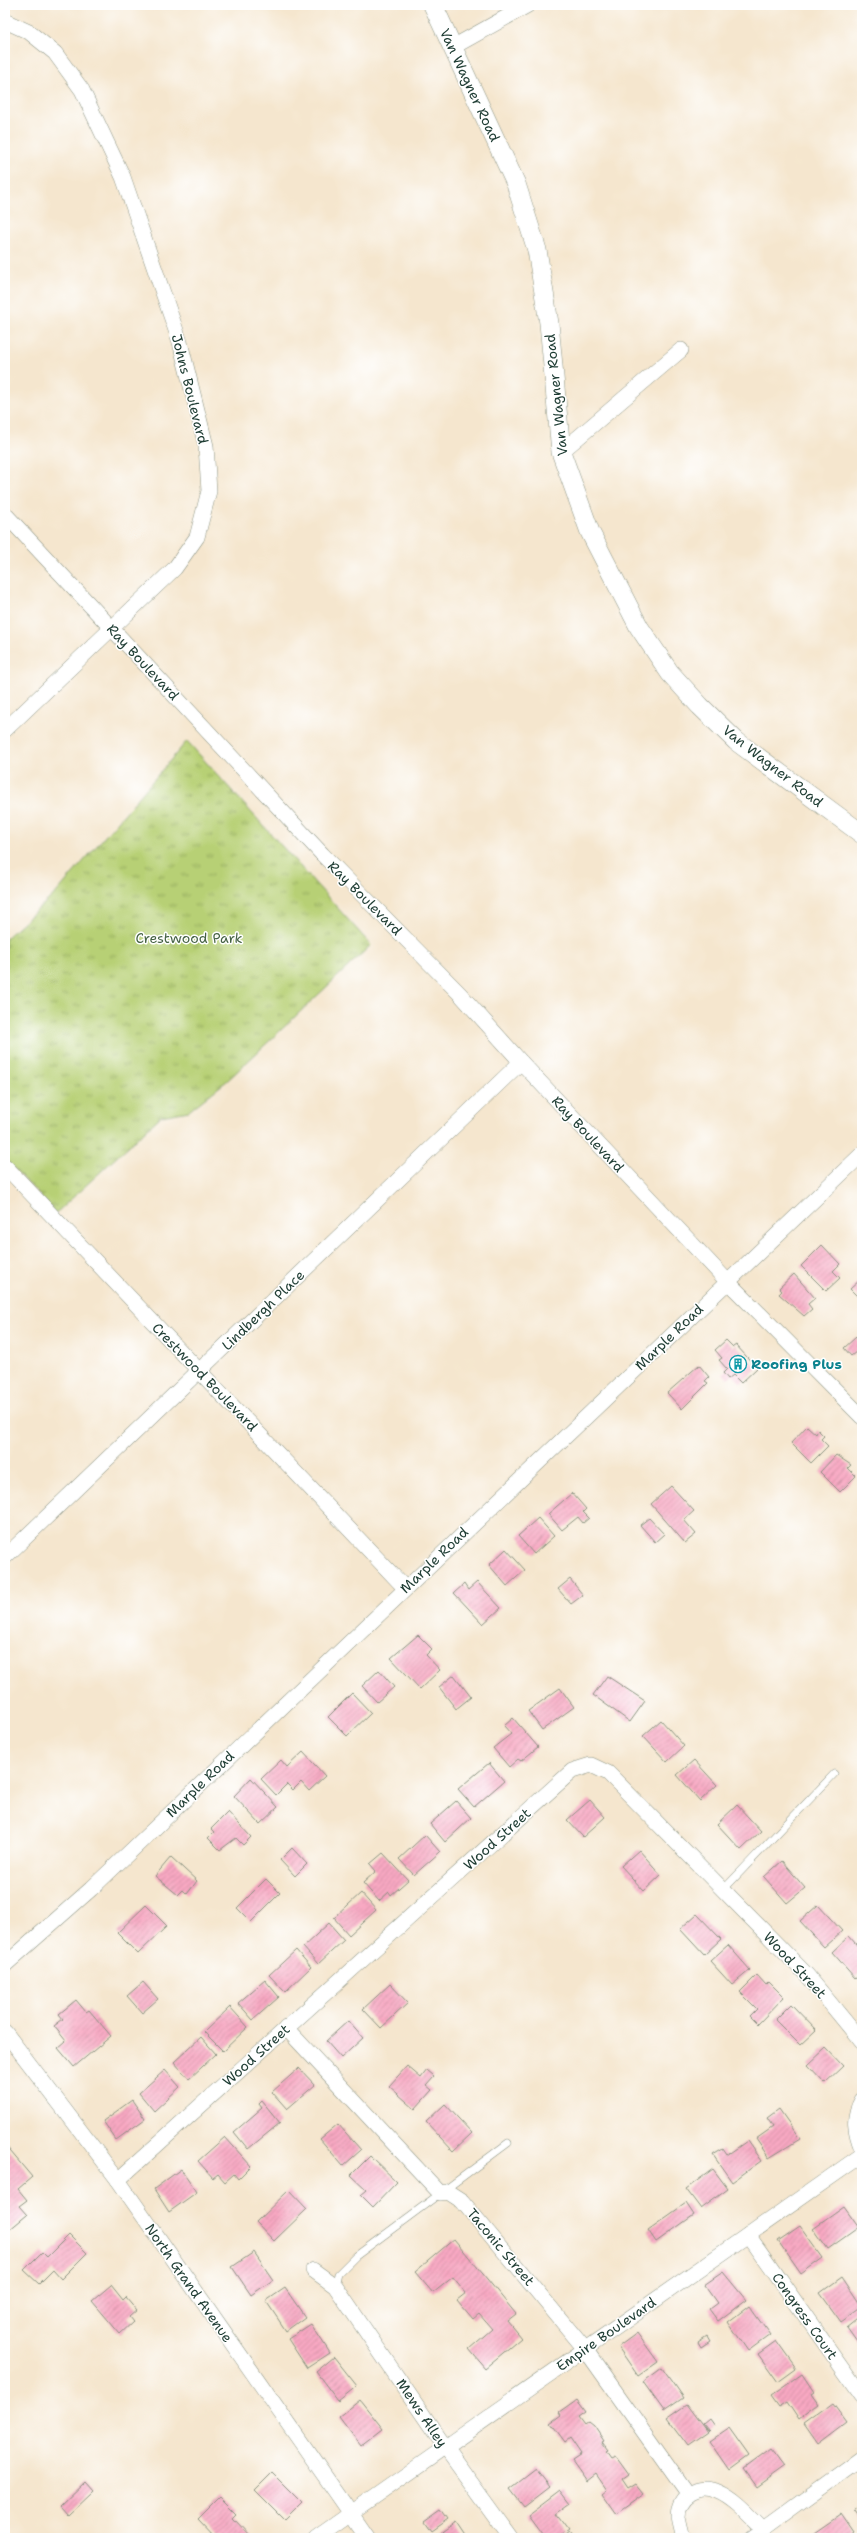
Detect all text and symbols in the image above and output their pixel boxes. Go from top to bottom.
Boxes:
street label: Van Wagner Road [436,25,504,145]
street label: Johns Boulevard [168,332,212,446]
street label: Van Wagner Road [541,333,571,457]
street label: Ray Boulevard [103,620,183,704]
street label: Van Wagner Road [719,721,827,811]
street label: Ray Boulevard [324,857,406,939]
park label: Crestwood Park [135,929,243,947]
street label: Ray Boulevard [548,1092,628,1176]
street label: Lindbergh Place [218,1266,308,1354]
street label: Marple Road [631,1300,707,1374]
street label: Crestwood Boulevard [148,1319,262,1435]
building icon: Roofing Plus [728,1354,748,1374]
place label: Roofing Plus [751,1355,842,1373]
street label: Marple Road [396,1523,472,1597]
street label: Marple Road [162,1747,238,1821]
street label: Wood Street [460,1804,534,1874]
street label: Wood Street [760,1928,830,2002]
street label: Wood Street [219,2020,293,2090]
street label: Taconic Street [463,2204,539,2290]
street label: North Grand Avenue [141,2220,237,2346]
street label: Congress Court [768,2269,842,2363]
street label: Empire Boulevard [553,2293,659,2375]
street label: Mews Alley [392,2375,452,2451]

